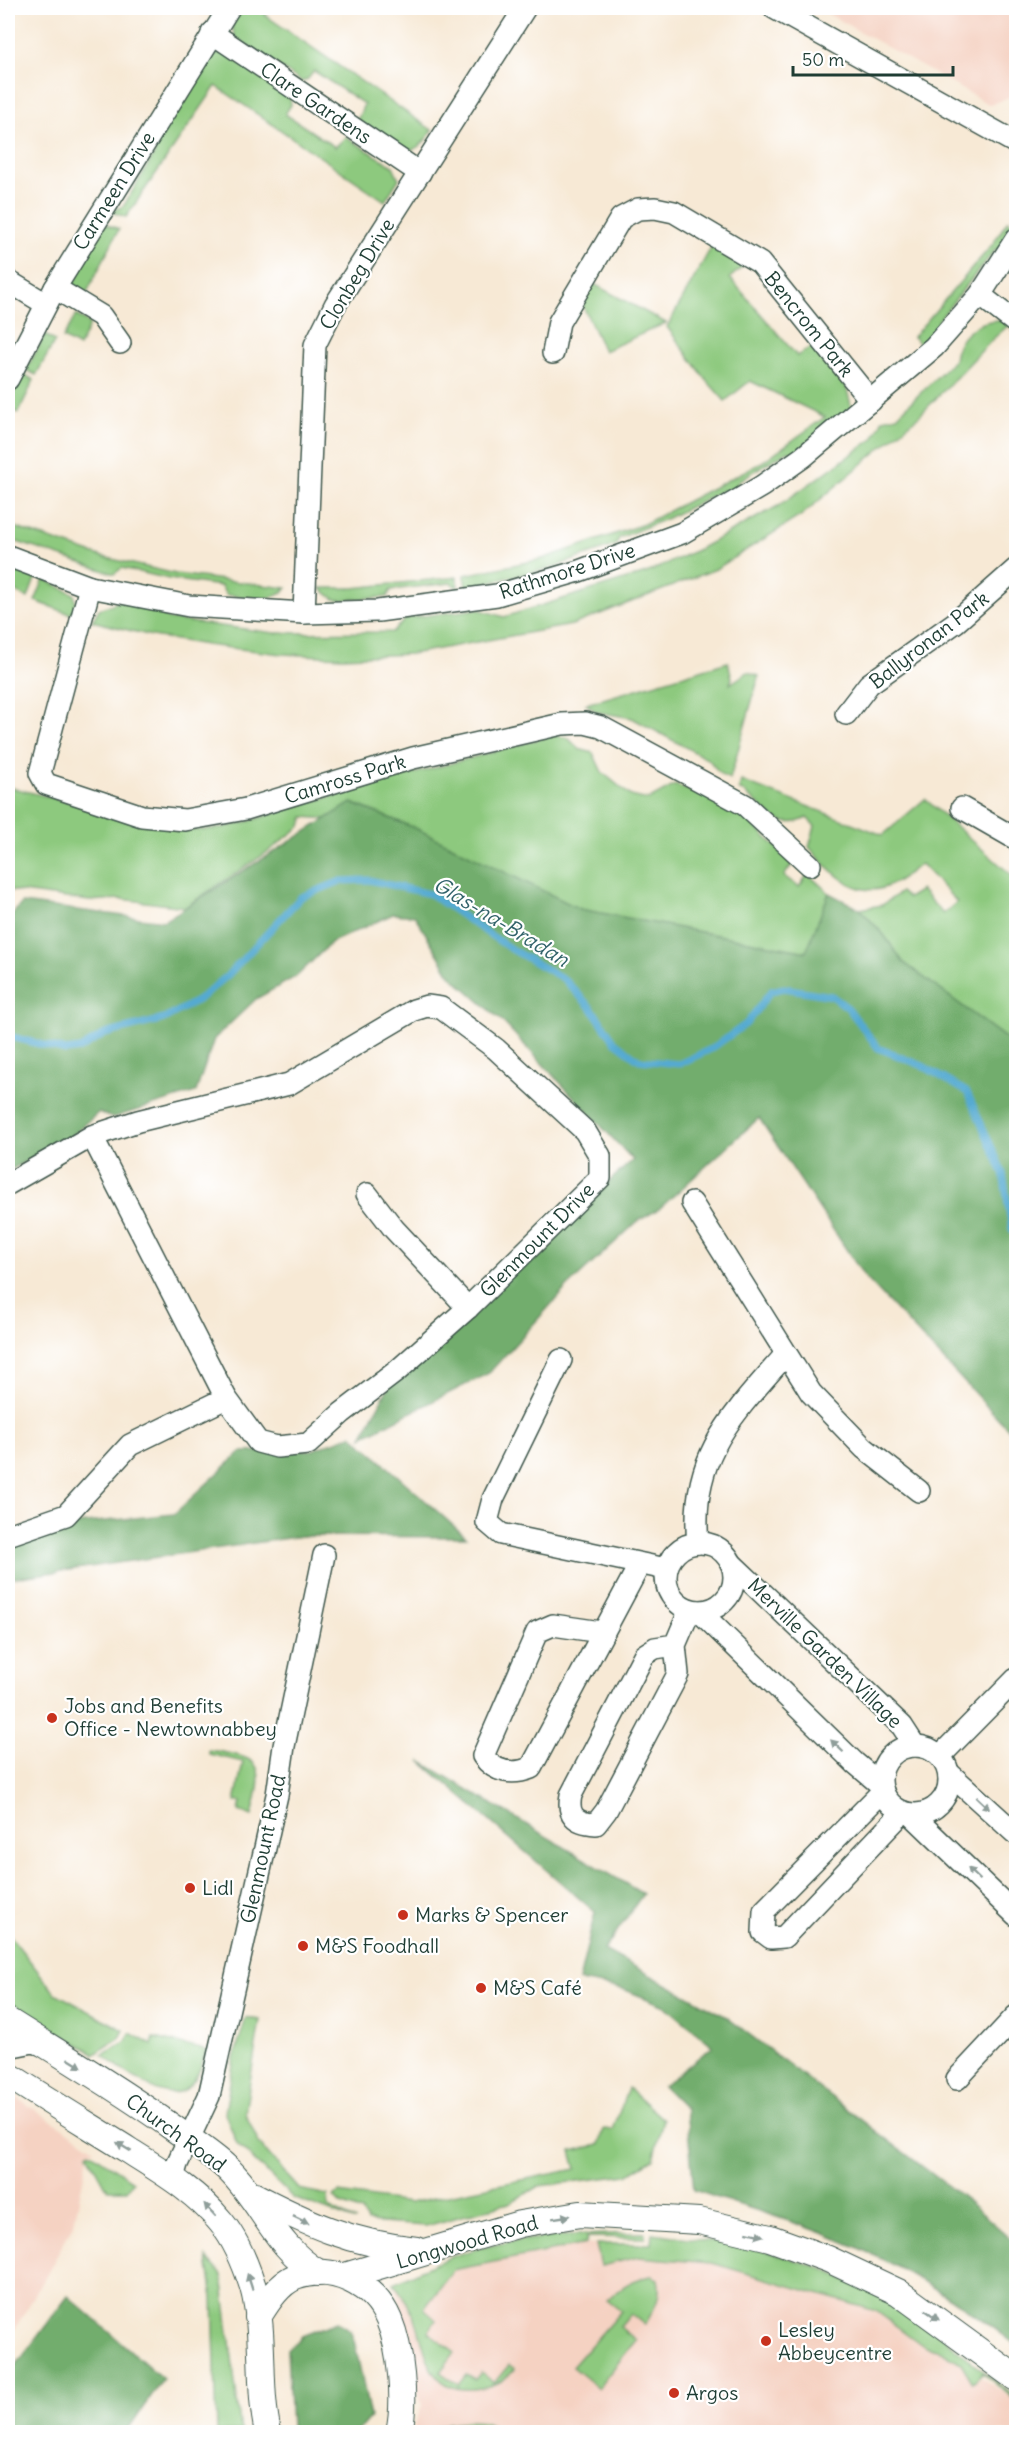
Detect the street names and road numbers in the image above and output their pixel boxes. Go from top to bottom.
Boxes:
street label: Clare Gardens [256,56,377,149]
street label: Carmeen Drive [67,127,160,255]
street label: Clonbeg Drive [314,214,400,334]
street label: Bencrom Park [759,266,860,381]
street label: Rathmore Drive [496,537,638,604]
street label: Ballyronan Park [864,585,993,694]
street label: Camross Park [281,748,409,809]
street label: Glenmount Drive [474,1177,599,1302]
street label: Merville Garden Village [743,1572,908,1733]
street label: Glenmount Road [235,1772,291,1926]
street label: Church Road [121,2088,231,2177]
street label: Longwood Road [393,2209,541,2274]

